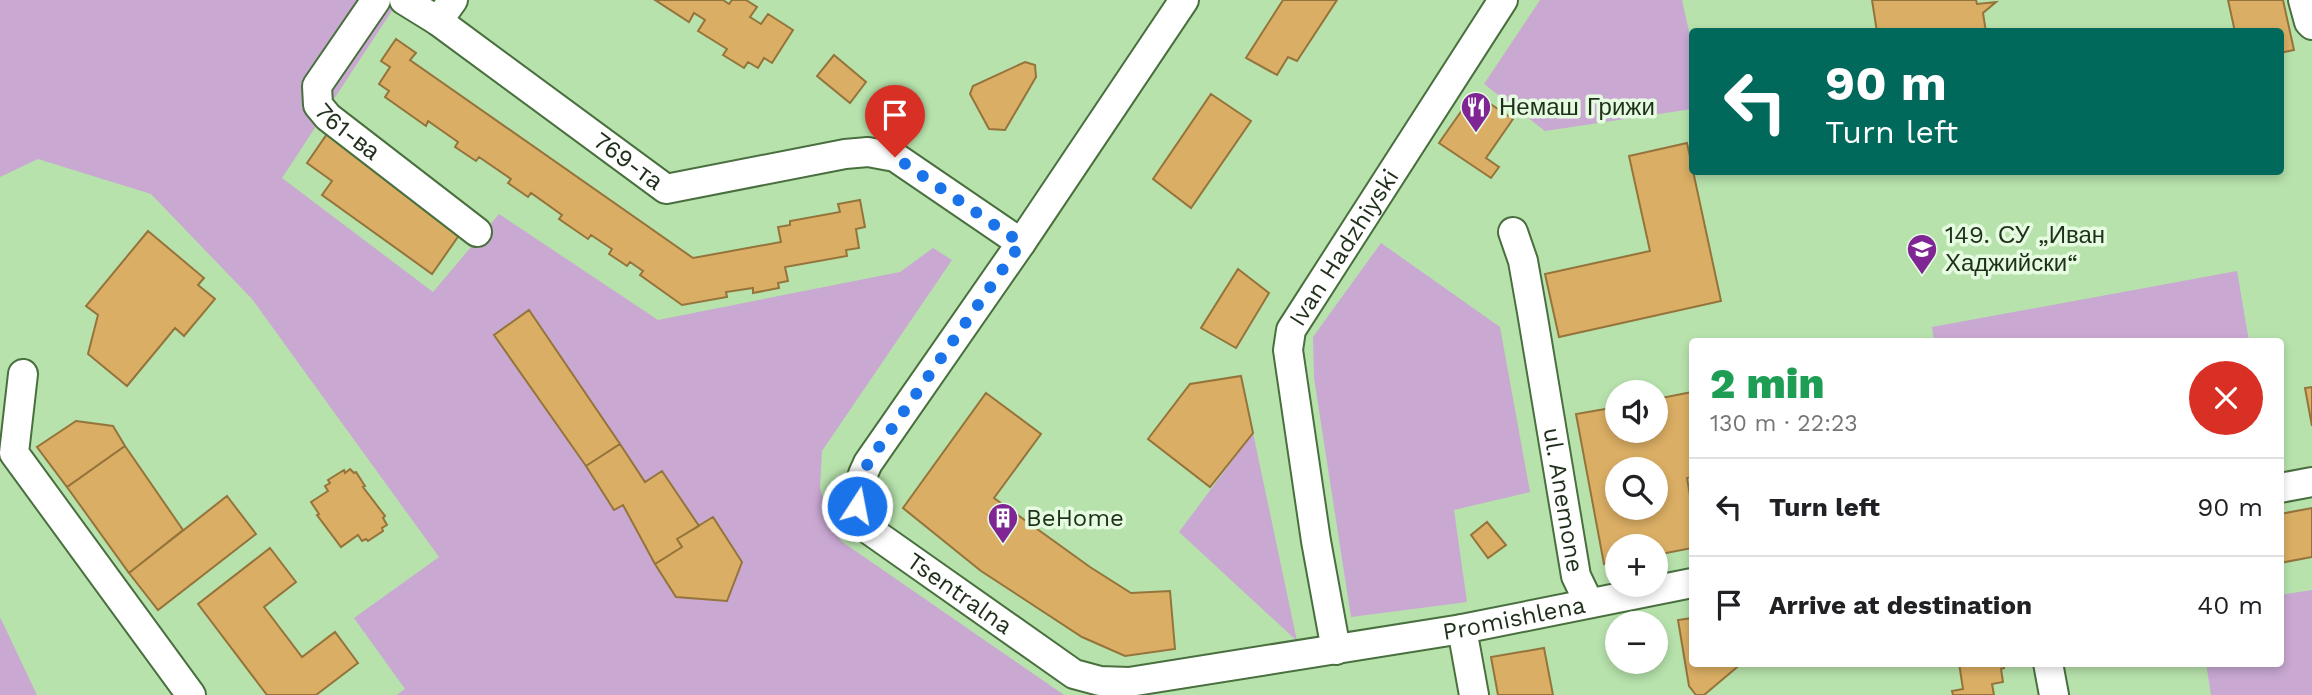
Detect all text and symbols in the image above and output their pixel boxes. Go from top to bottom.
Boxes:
text: 90 m [1825,54,1947,112]
icon: left [1710,56,1801,147]
pin [865,85,925,157]
restaurant icon: Немаш Грижи [1459,90,1493,134]
place label: Немаш Грижи [1499,93,1655,121]
icon: arrive [876,96,914,134]
street label: 761-ва [309,98,386,166]
text: Turn left [1825,113,1958,151]
street label: 769-та [588,126,669,196]
street label: Ivan Hadzhiyski [1283,164,1405,331]
place label: 149. СУ „Иван Хаджийски“ [1945,221,2105,277]
school or university icon: 149. СУ „Иван Хаджийски“ [1905,232,1939,276]
text: 2 min [1710,359,1824,408]
button: close [2189,361,2263,435]
map controls [1605,380,1668,674]
button: sound [1605,380,1668,443]
text: 130 m · 22:23 [1710,410,1858,437]
street label: ul. Anemone [1537,425,1589,574]
button: search [1605,457,1668,520]
position arrow [820,469,894,543]
icon: left [1710,488,1748,526]
text: Turn left [1769,492,1880,522]
text: 90 m [2197,492,2263,522]
building icon: BeHome [986,501,1020,545]
place label: BeHome [1026,504,1124,532]
button: + [1605,534,1668,597]
street label: Tsentralna [902,547,1018,640]
icon: arrive [1710,586,1748,624]
text: Arrive at destination [1769,590,2032,620]
text: 40 m [2197,590,2263,620]
street label: Promishlena [1441,591,1588,646]
button: − [1605,611,1668,674]

